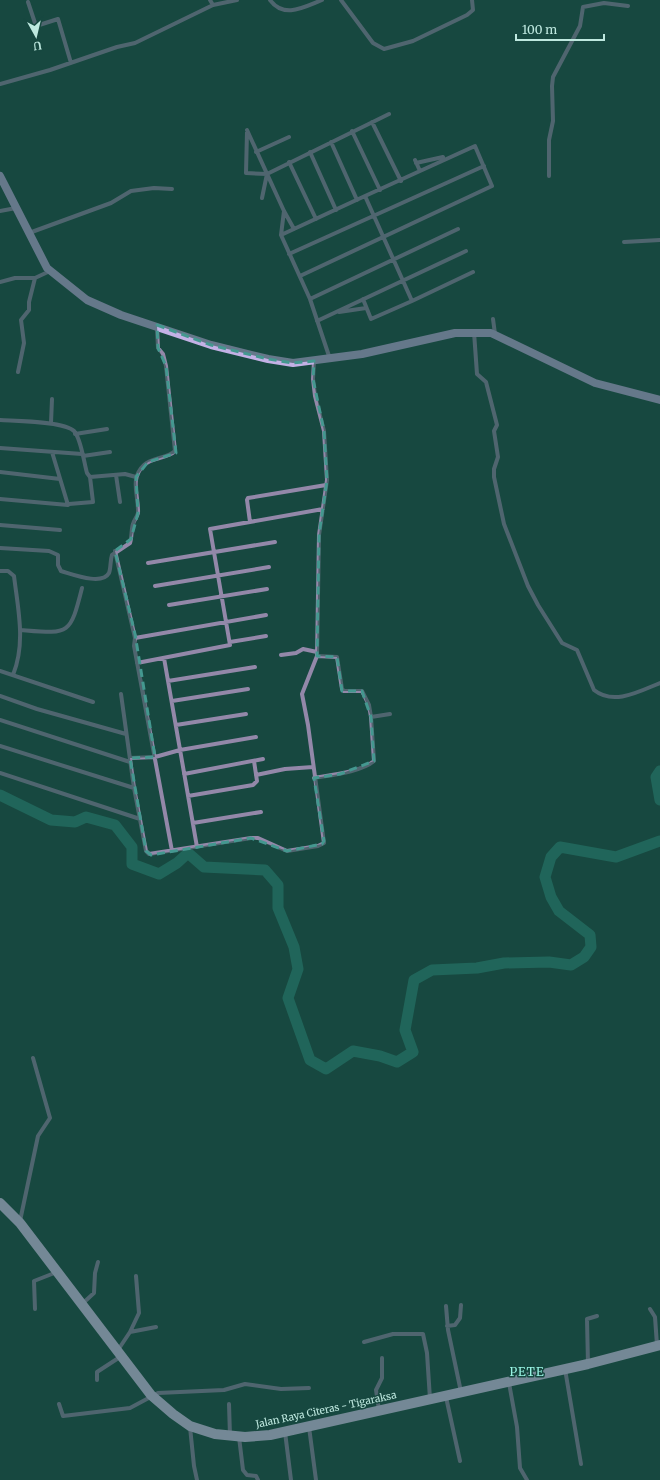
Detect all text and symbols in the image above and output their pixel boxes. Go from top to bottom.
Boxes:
north arrow [16,16,56,56]
scale bar [516,16,604,42]
text: 100 m [522,22,557,37]
text: U [32,38,42,54]
district label: PETE [509,1364,545,1379]
street label: Jalan Raya Citeras - Tigaraksa [254,1388,398,1431]

